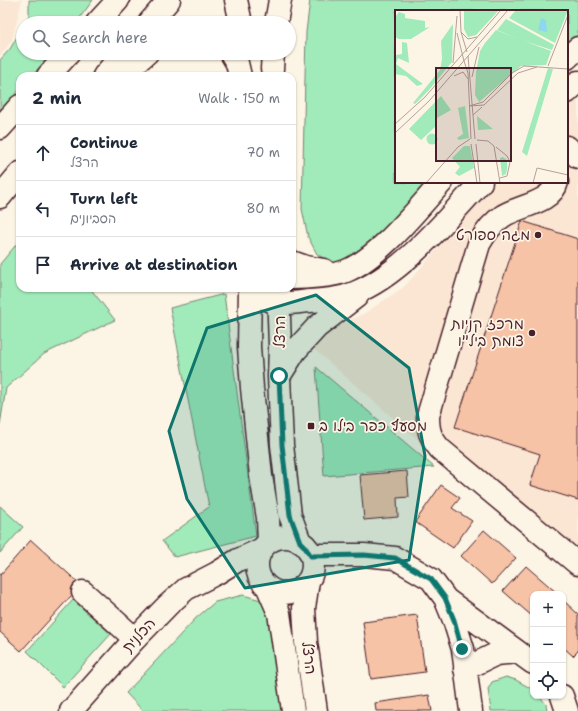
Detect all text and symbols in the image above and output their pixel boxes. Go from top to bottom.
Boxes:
inset map [395,10,568,183]
search box [16,16,296,60]
icon: search [30,27,52,49]
text: Search here [62,28,148,48]
text: 2 min [32,87,82,109]
text: Walk · 150 m [198,90,280,107]
text: Continue [70,133,138,153]
icon: ahead [32,142,54,164]
text: 70 m [246,144,280,161]
text: הרצל [70,154,99,171]
text: Turn left [70,189,138,209]
icon: left [32,198,54,220]
text: 80 m [246,200,280,217]
text: הסביונים [70,210,116,227]
place label: מגה ספורט [456,225,530,245]
marker: מגה ספורט [533,230,543,240]
icon: arrive [32,254,54,276]
text: Arrive at destination [70,255,238,275]
place label: מרכז קניות צומת ביל"ו [450,314,524,351]
street label: הרצל [270,315,290,349]
marker: מרכז קניות צומת ביל"ו [527,328,537,338]
route start [270,367,288,385]
place label: מסעף כפר בילו ב [319,416,427,436]
marker: מסעף כפר בילו ב [306,421,316,431]
map controls [530,591,566,699]
button: + [530,591,566,627]
street label: הכלנית [118,613,160,657]
button: − [530,627,566,663]
street label: הרצל [297,640,321,676]
route end [453,640,471,658]
button: locate [530,663,566,699]

